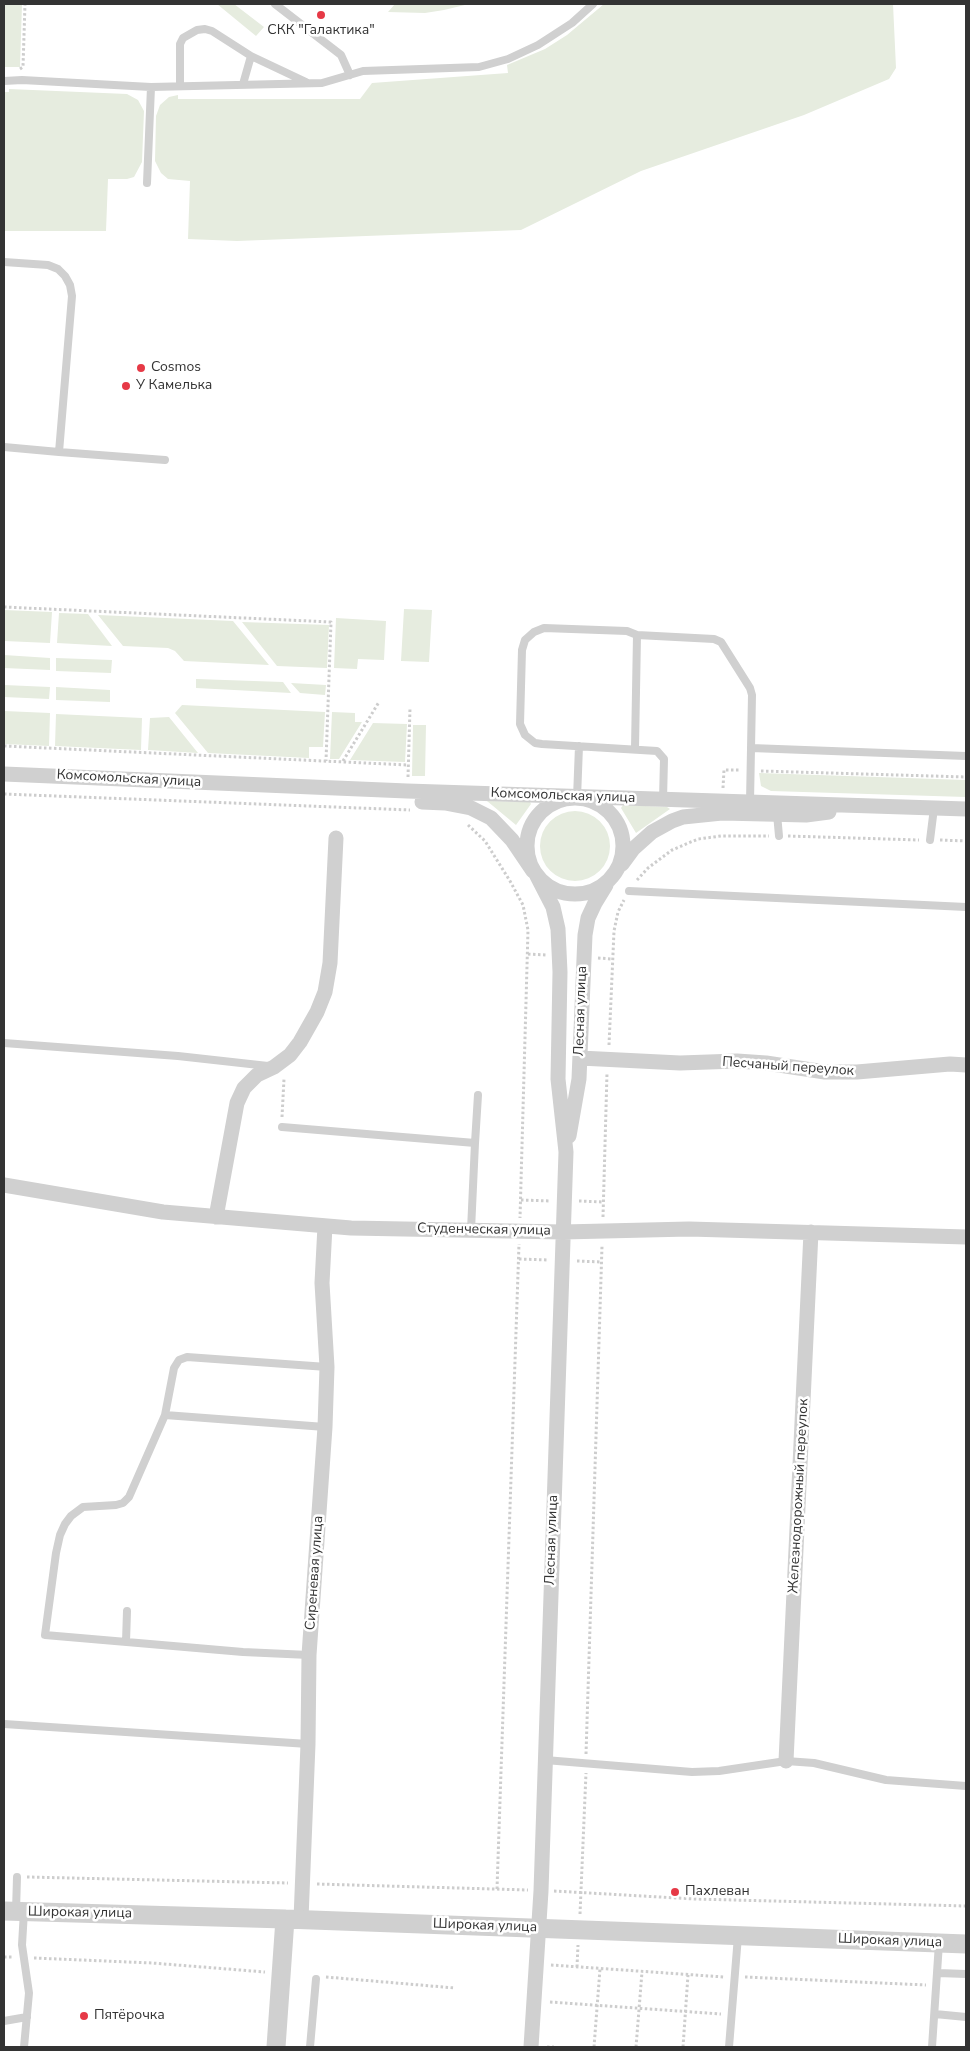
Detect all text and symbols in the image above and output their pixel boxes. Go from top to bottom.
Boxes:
marker: СКК "Галактика" [315,9,327,21]
place label: СКК "Галактика" [267,23,375,39]
place label: Cosmos [151,360,201,376]
marker: Cosmos [135,362,147,374]
place label: У Камелька [136,378,212,394]
marker: У Камелька [120,380,132,392]
street label: Комсомольская улица [56,767,202,791]
street label: Комсомольская улица [490,785,636,807]
street label: Лесная улица [571,965,591,1057]
street label: Песчаный переулок [722,1054,854,1080]
street label: Студенческая улица [417,1220,551,1240]
street label: Железнодорожный переулок [786,1398,812,1594]
street label: Лесная улица [542,1494,562,1586]
street label: Сиреневая улица [303,1515,327,1631]
place label: Пахлеван [685,1884,750,1900]
marker: Пахлеван [669,1886,681,1898]
street label: Широкая улица [28,1904,132,1922]
street label: Широкая улица [433,1916,537,1936]
street label: Широкая улица [838,1931,942,1951]
place label: Пятёрочка [94,2008,165,2024]
marker: Пятёрочка [78,2010,90,2022]

